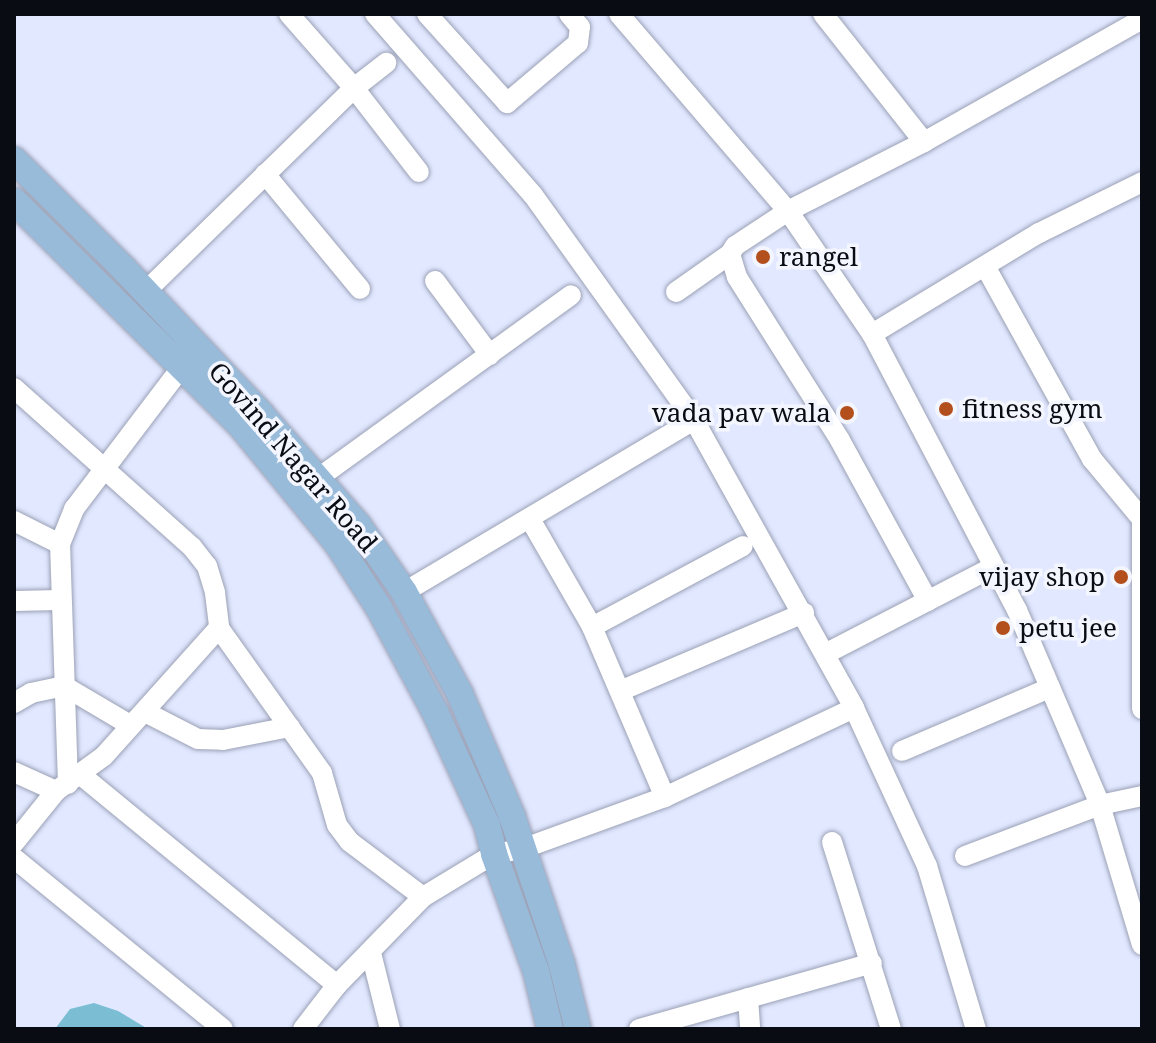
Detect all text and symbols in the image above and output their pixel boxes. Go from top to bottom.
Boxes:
place label: rangel [779,241,858,273]
marker: rangel [754,248,772,266]
street label: Govind Nagar Road [202,356,384,558]
place label: fitness gym [962,393,1103,425]
place label: vada pav wala [652,397,831,429]
marker: fitness gym [937,400,955,418]
marker: vada pav wala [838,404,856,422]
place label: vijay shop [979,561,1105,593]
marker: vijay shop [1112,568,1130,586]
place label: petu jee [1019,612,1117,644]
marker: petu jee [994,619,1012,637]

